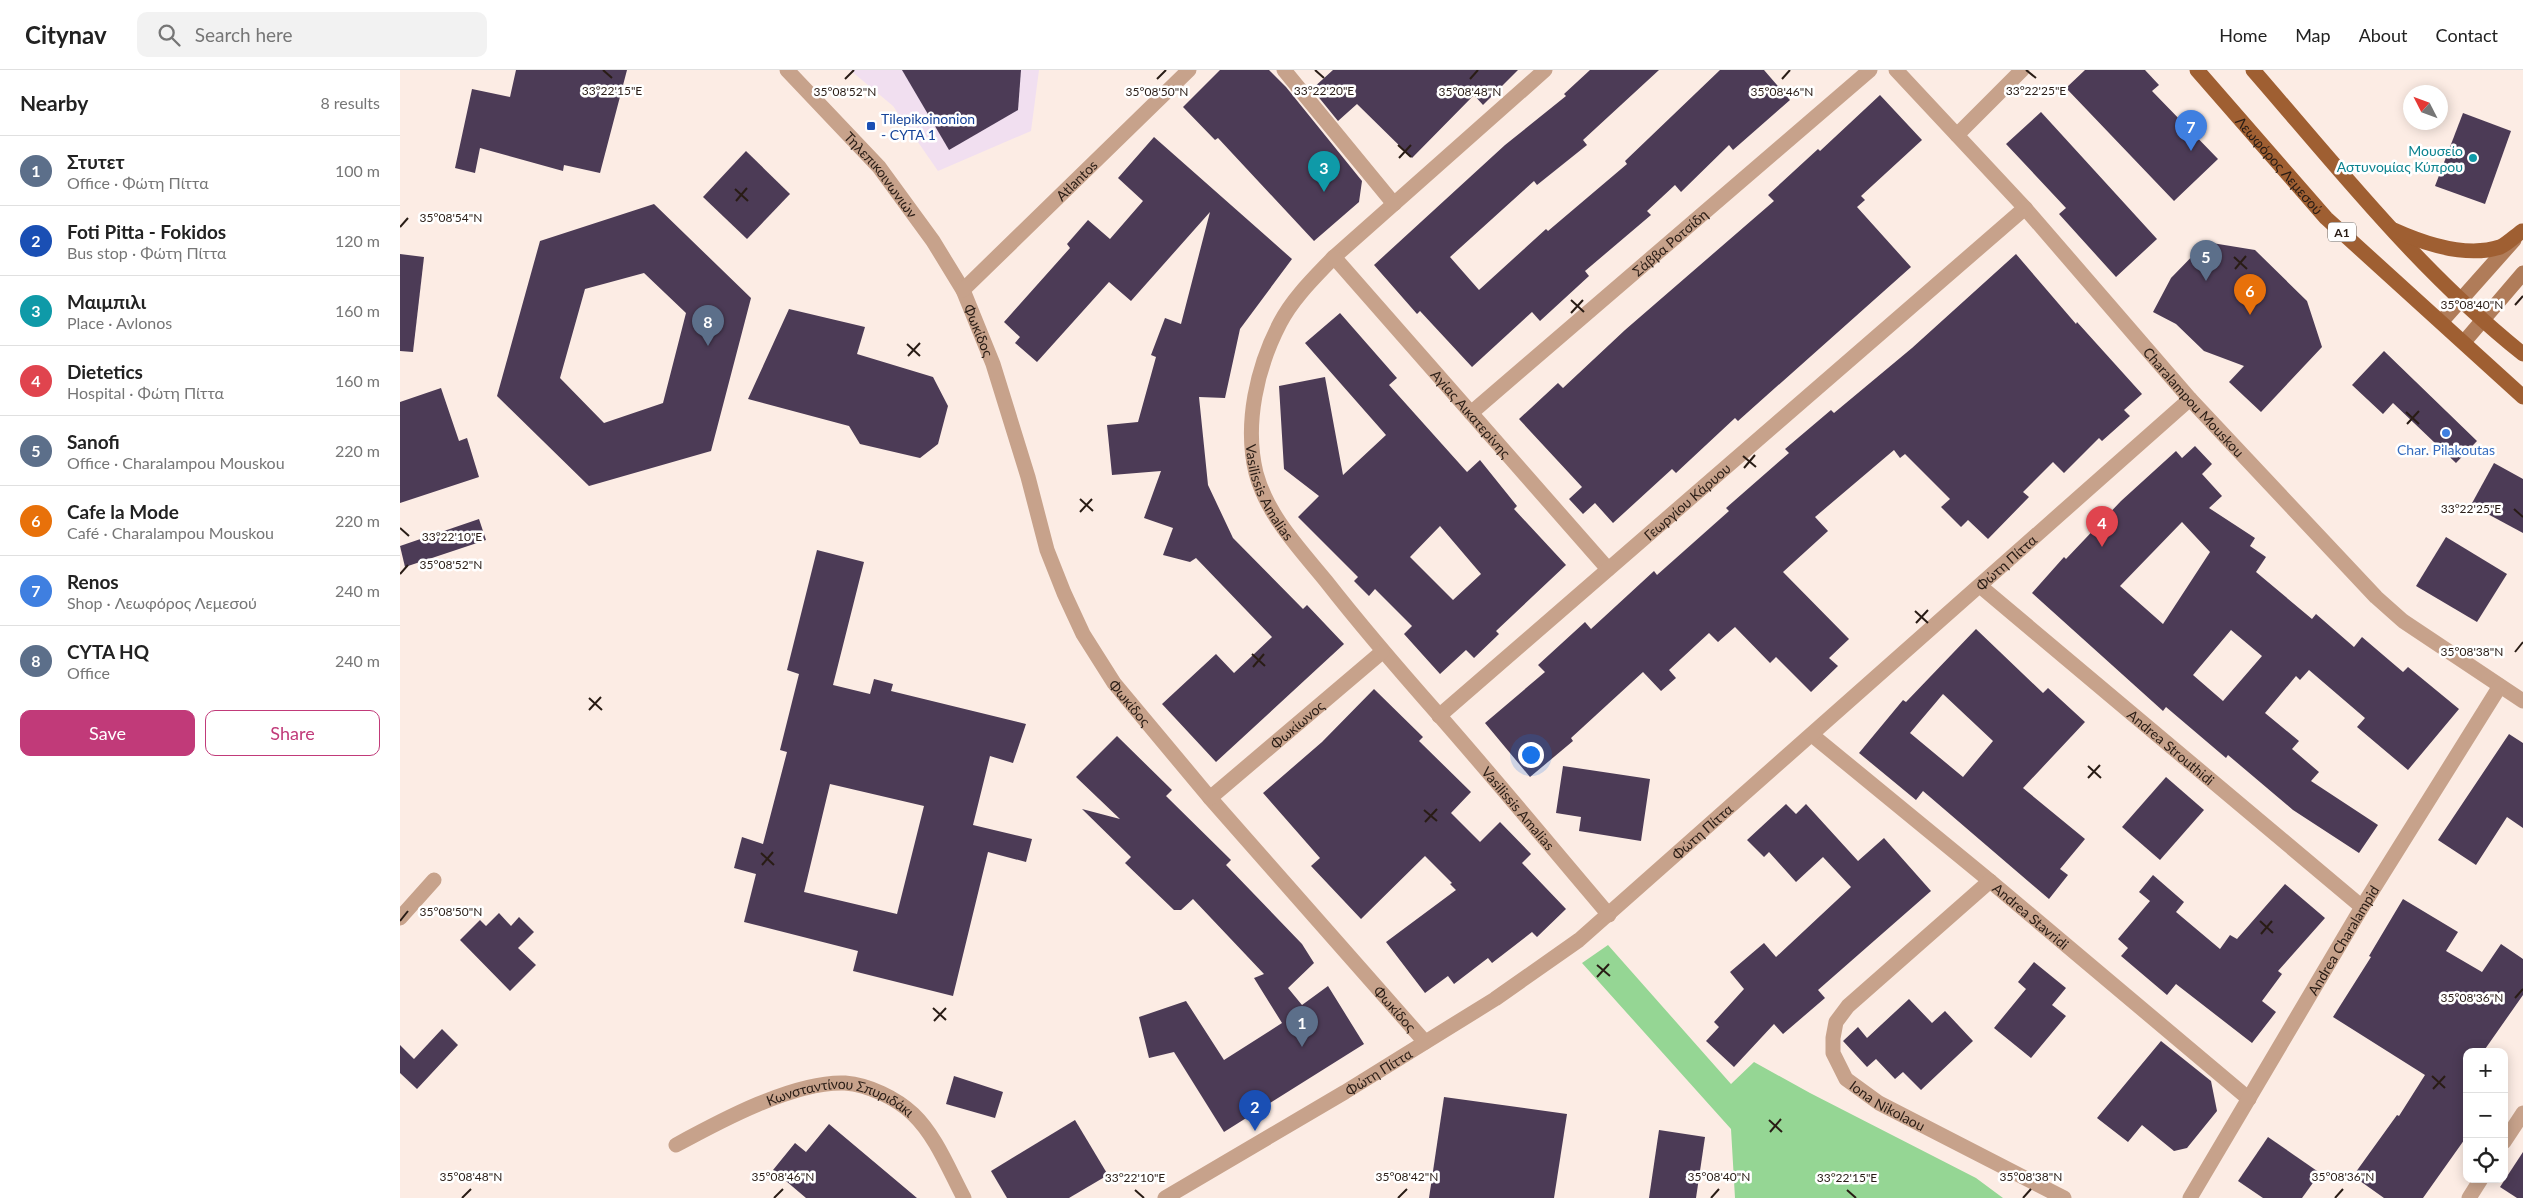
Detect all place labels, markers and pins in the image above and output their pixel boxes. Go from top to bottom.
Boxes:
place label: Tilepikoinonion - CYTA 1 [881,110,975,143]
pin: 7 [2175,110,2207,151]
marker: Tilepikoinonion - CYTA 1 [865,120,877,132]
place label: Μουσείο Αστυνομίας Κύπρου [2337,142,2463,175]
pin: 3 [1308,151,1340,192]
marker: Μουσείο Αστυνομίας Κύπρου [2467,152,2479,164]
pin: 5 [2190,240,2222,281]
pin: 6 [2234,274,2266,315]
pin: 8 [692,305,724,346]
marker: Char. Pilakoutas [2440,427,2452,439]
place label: Char. Pilakoutas [2397,441,2495,458]
pin: 4 [2086,506,2118,547]
pin: 1 [1286,1006,1318,1047]
pin: 2 [1239,1090,1271,1131]

